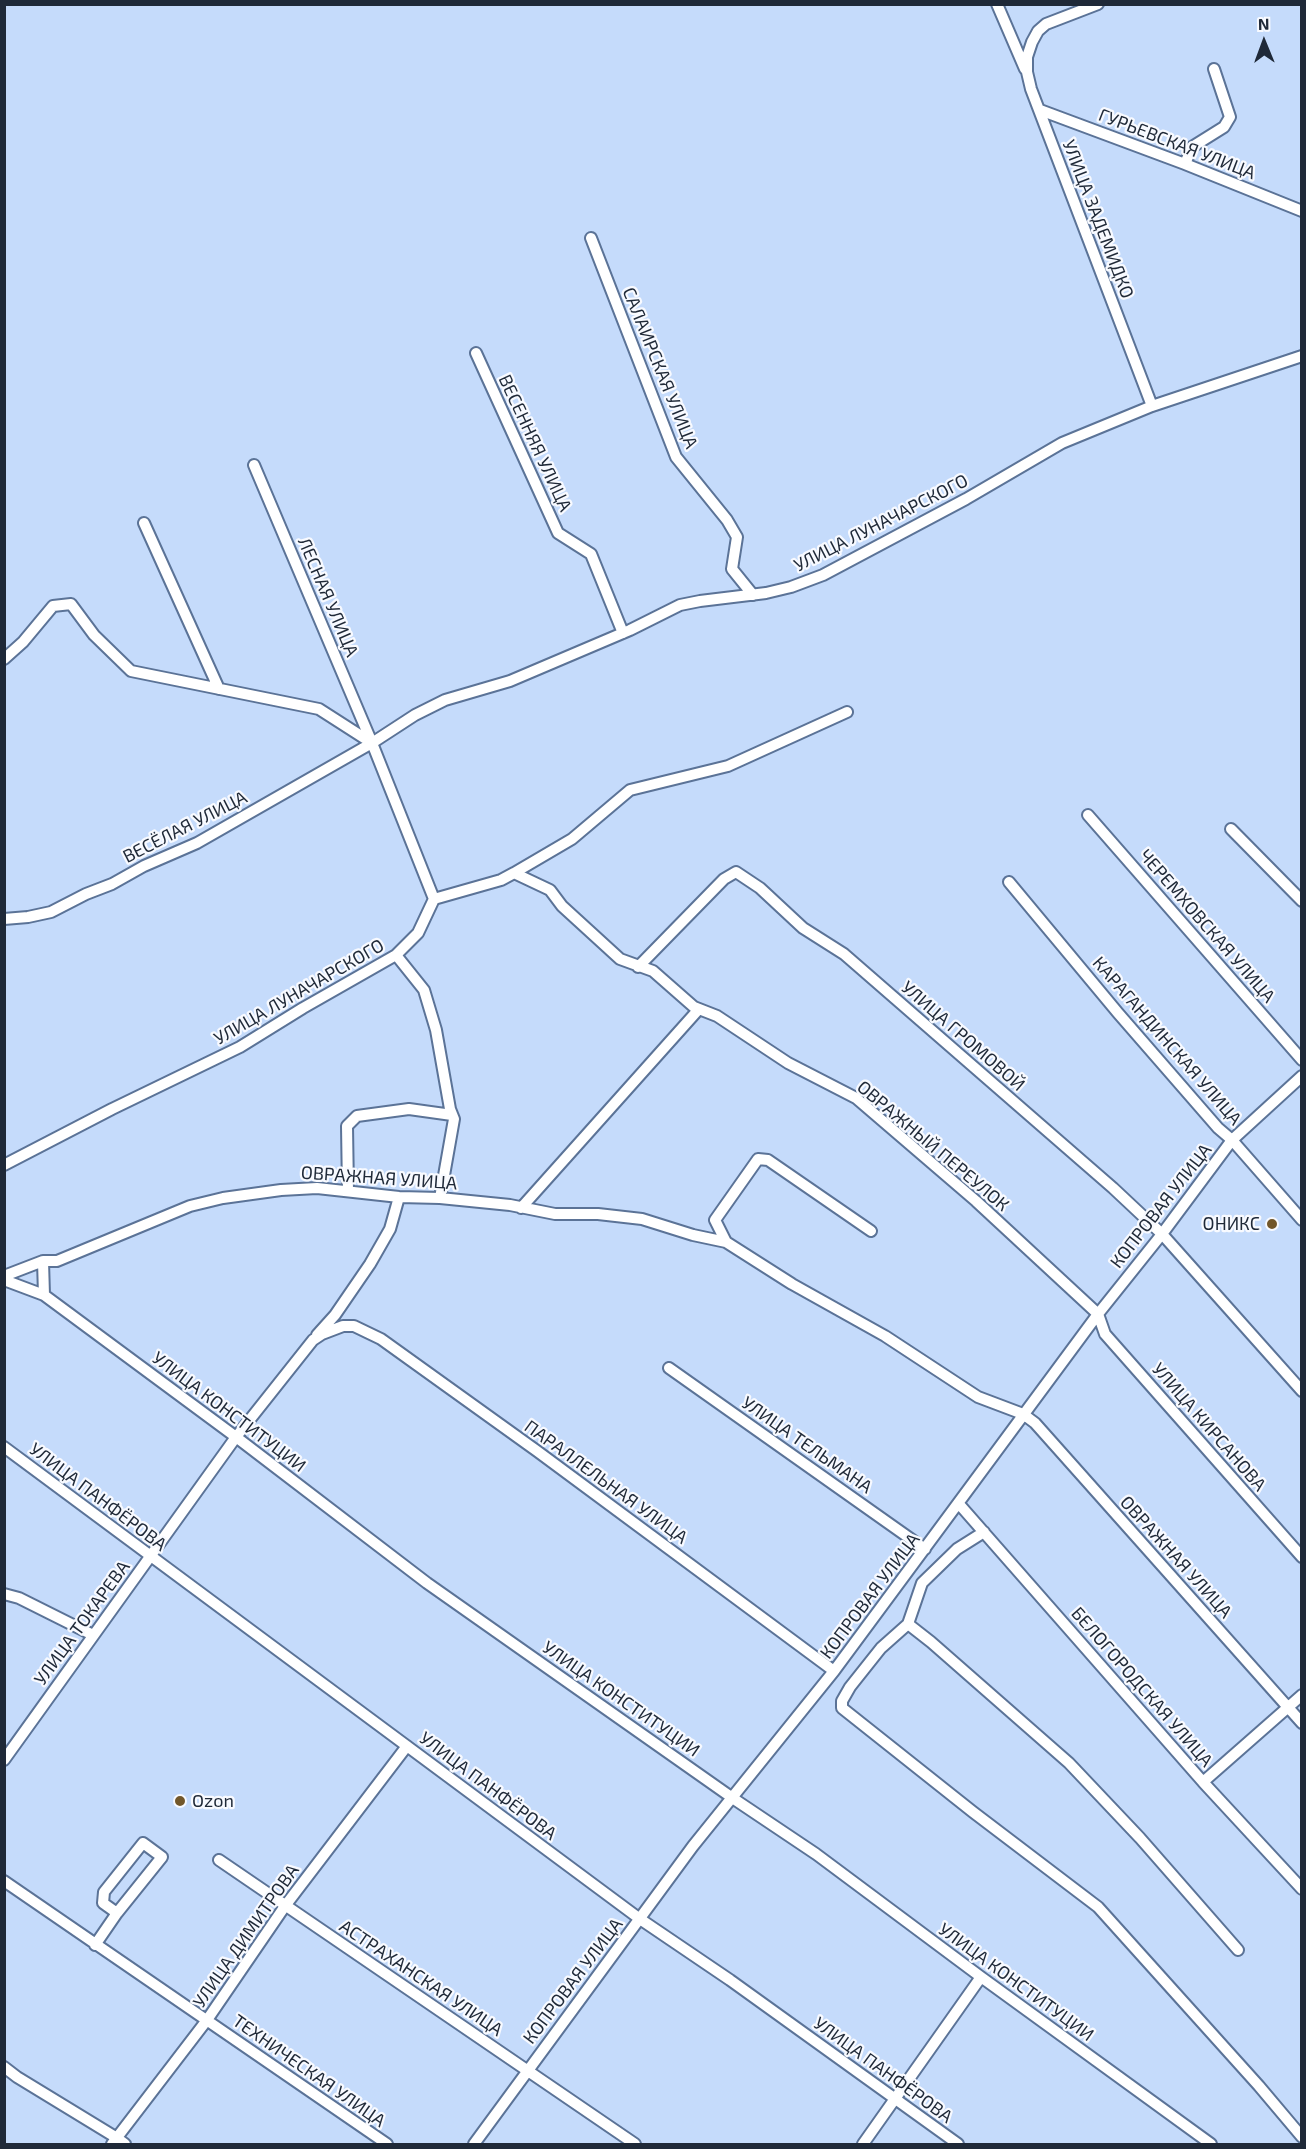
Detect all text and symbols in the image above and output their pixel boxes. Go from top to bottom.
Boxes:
north arrow [1234,12,1294,72]
text: N [1258,14,1270,33]
street label: ГУРЬЕВСКАЯ УЛИЦА [1095,104,1259,184]
street label: УЛИЦА ЗАДЕМИДКО [1058,137,1138,301]
street label: САЛАИРСКАЯ УЛИЦА [618,284,702,452]
street label: ВЕСЕННЯЯ УЛИЦА [494,371,576,515]
street label: УЛИЦА ЛУНАЧАРСКОГО [790,470,972,576]
street label: ЛЕСНАЯ УЛИЦА [293,534,363,660]
street label: ВЕСЁЛАЯ УЛИЦА [119,786,251,868]
street label: ЧЕРЕМХОВСКАЯ УЛИЦА [1135,845,1279,1007]
street label: УЛИЦА ЛУНАЧАРСКОГО [210,934,388,1050]
street label: КАРАГАНДИНСКАЯ УЛИЦА [1088,952,1246,1130]
street label: УЛИЦА ГРОМОВОЙ [897,976,1029,1096]
street label: ОВРАЖНЫЙ ПЕРЕУЛОК [853,1076,1013,1216]
street label: КОПРОВАЯ УЛИЦА [1106,1140,1216,1272]
street label: ОВРАЖНАЯ УЛИЦА [300,1162,458,1194]
place label: ОНИКС [1203,1213,1260,1235]
marker: ОНИКС [1265,1217,1279,1231]
street label: УЛИЦА КОНСТИТУЦИИ [148,1347,310,1477]
street label: УЛИЦА КИРСАНОВА [1147,1358,1271,1496]
street label: УЛИЦА ТЕЛЬМАНА [738,1392,876,1498]
street label: ПАРАЛЛЕЛЬНАЯ УЛИЦА [520,1416,692,1548]
street label: УЛИЦА ПАНФЁРОВА [25,1438,171,1556]
street label: ОВРАЖНАЯ УЛИЦА [1116,1492,1236,1622]
street label: КОПРОВАЯ УЛИЦА [816,1529,924,1663]
street label: УЛИЦА ТОКАРЕВА [30,1557,134,1689]
street label: БЕЛОГОРОДСКАЯ УЛИЦА [1067,1603,1217,1771]
street label: УЛИЦА КОНСТИТУЦИИ [538,1637,704,1761]
street label: УЛИЦА ПАНФЁРОВА [415,1727,561,1845]
place label: Ozon [192,1790,234,1812]
marker: Ozon [173,1794,187,1808]
street label: УЛИЦА ДИМИТРОВА [188,1860,304,2012]
street label: КОПРОВАЯ УЛИЦА [519,1914,627,2048]
street label: АСТРАХАНСКАЯ УЛИЦА [335,1915,507,2041]
street label: УЛИЦА КОНСТИТУЦИИ [934,1918,1098,2046]
street label: ТЕХНИЧЕСКАЯ УЛИЦА [228,2010,390,2132]
street label: УЛИЦА ПАНФЁРОВА [809,2012,957,2128]

